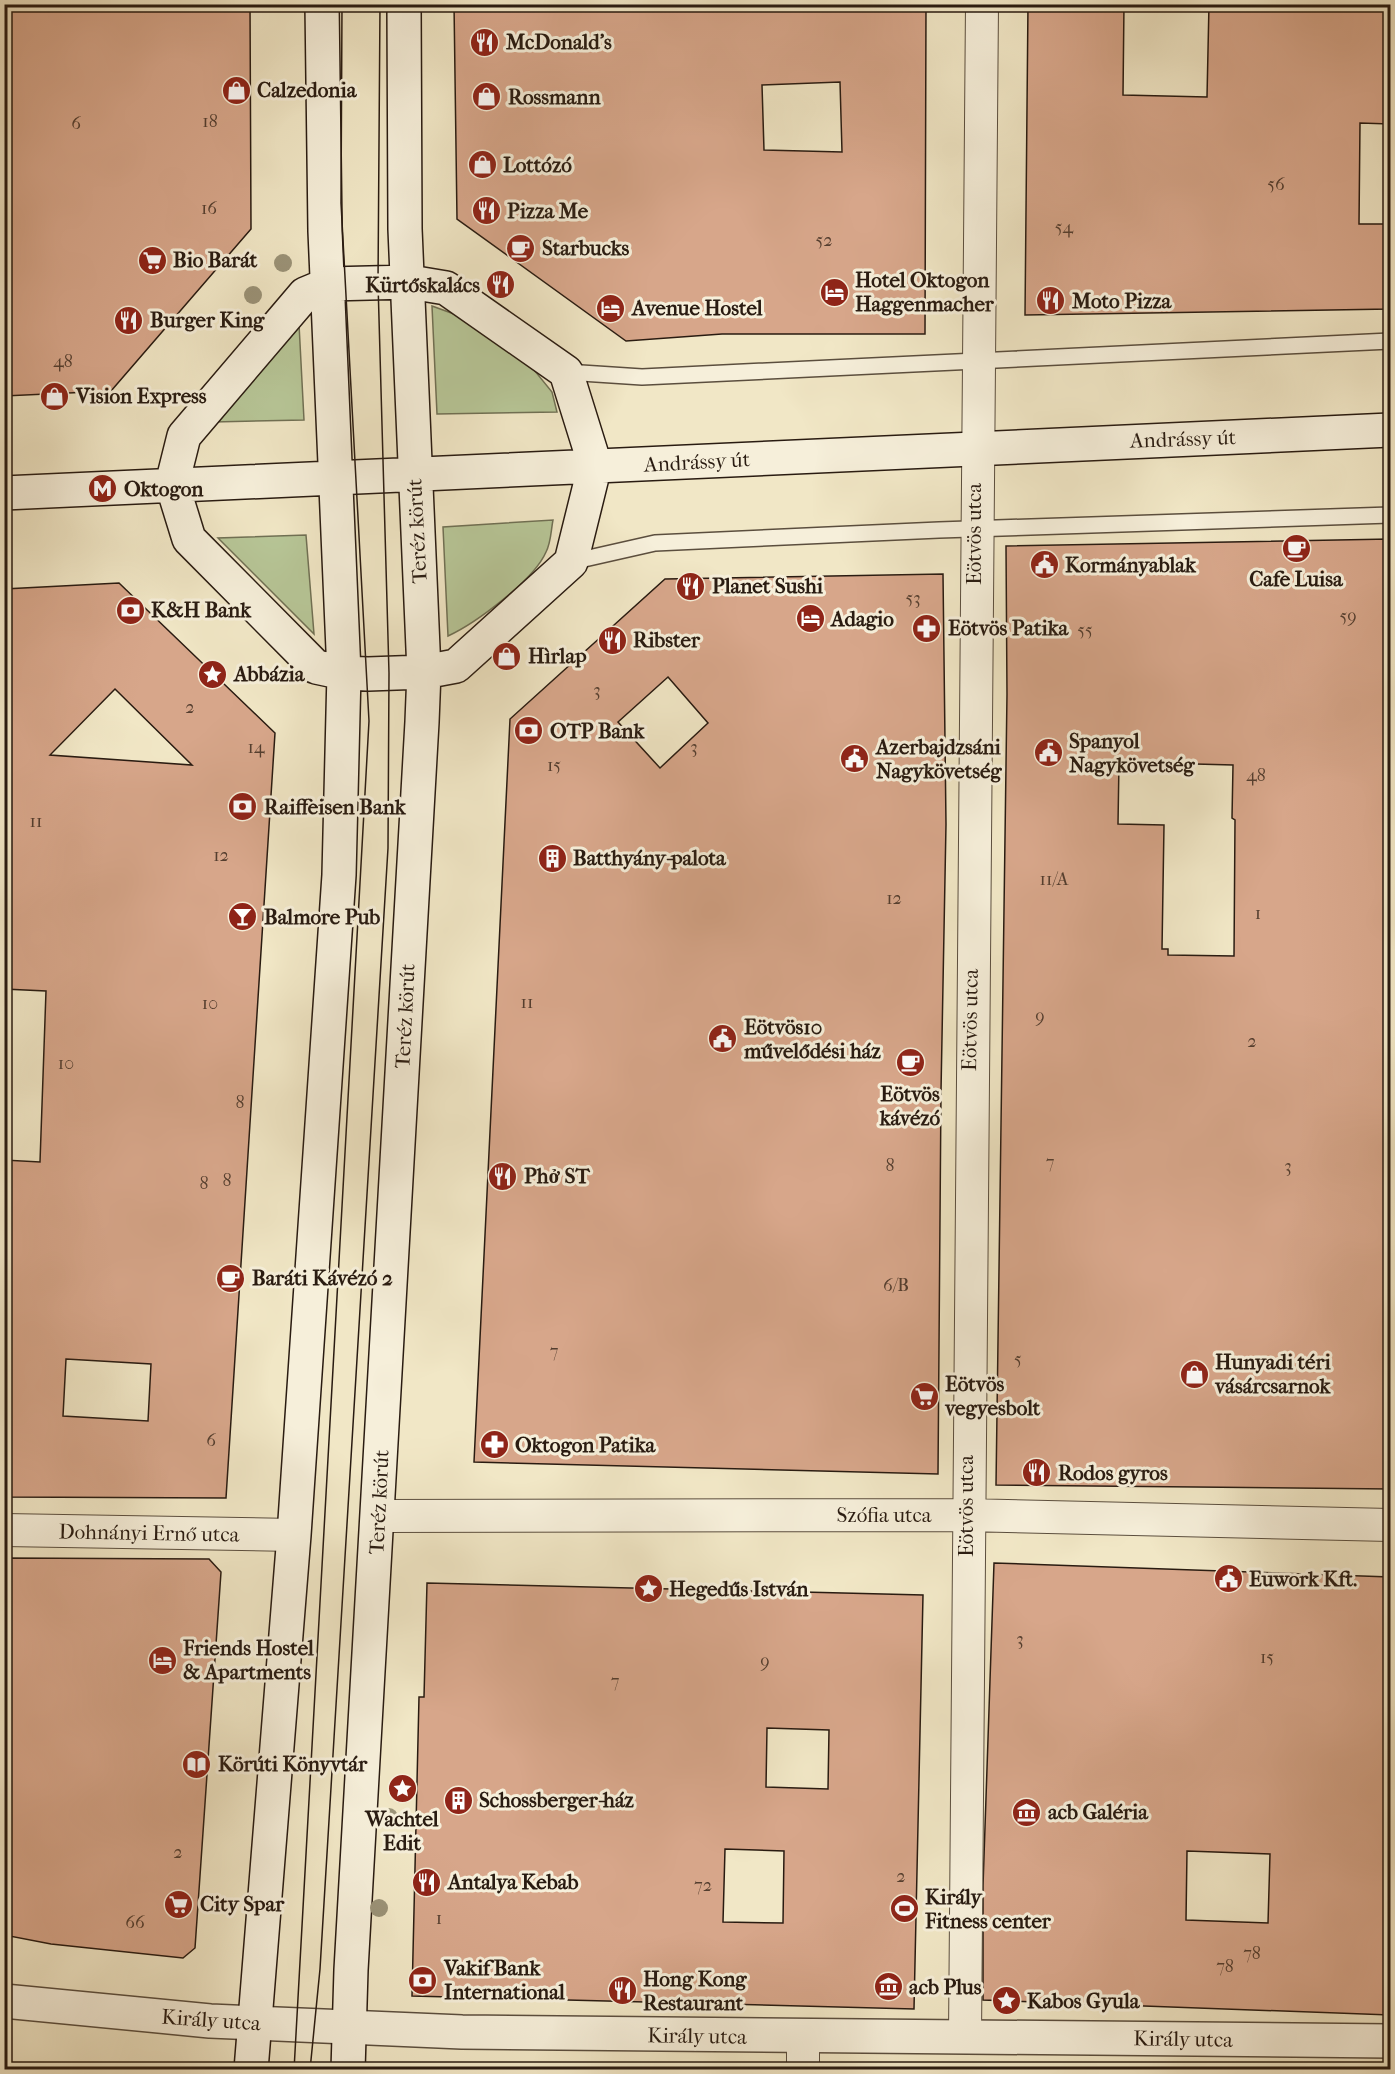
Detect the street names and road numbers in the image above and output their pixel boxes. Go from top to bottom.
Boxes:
street label: Andrássy út [1129,425,1237,453]
street label: Andrássy út [642,447,751,477]
street label: Teréz körút [402,477,432,584]
street label: Eötvös utca [962,483,986,585]
street label: Teréz körút [390,962,420,1069]
street label: Eötvös utca [957,968,983,1071]
street label: Teréz körút [364,1448,394,1555]
street label: Eötvös utca [954,1455,978,1557]
street label: Szófia utca [837,1503,932,1527]
street label: Dohnányi Ernő utca [58,1519,240,1547]
street label: Király utca [161,2005,262,2035]
street label: Király utca [647,2023,747,2049]
street label: Király utca [1133,2026,1233,2052]

